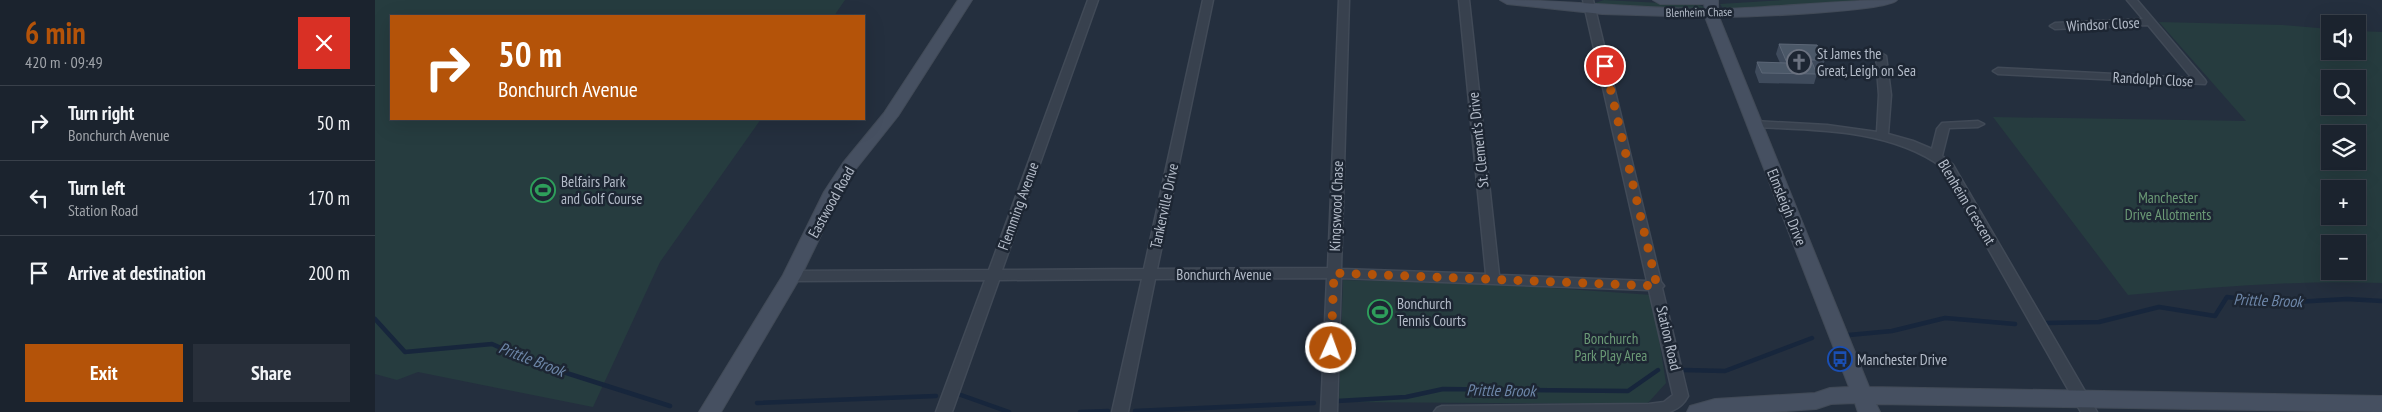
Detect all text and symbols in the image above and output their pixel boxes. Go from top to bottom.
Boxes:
street label: Blenheim Chase [1666,4,1732,20]
text: 6 min [25,13,86,52]
street label: Windsor Close [2066,13,2140,35]
map controls [2321,15,2366,280]
button: sound [2321,15,2366,60]
button: close [298,17,350,69]
text: 50 m [498,31,562,77]
icon: right [415,35,480,100]
place label: St James the Great, Leigh on Sea [1817,44,1916,80]
pin [1584,45,1626,87]
church icon: St James the Great, Leigh on Sea [1786,49,1812,75]
text: 420 m · 09:49 [25,52,103,72]
icon: arrive [1591,52,1619,80]
street label: Randolph Close [2112,67,2194,91]
button: search [2321,70,2366,115]
text: Bonchurch Avenue [498,75,638,103]
street label: St. Clement's Drive [1464,91,1492,189]
text: Turn right [68,101,134,125]
icon: right [25,109,53,137]
text: 50 m [317,111,350,135]
text: Bonchurch Avenue [68,125,170,145]
button: layers [2321,125,2366,170]
street label: Blenheim Crescent [1934,156,2000,248]
street label: Flemming Avenue [993,159,1043,253]
street label: Kingswood Chase [1325,160,1347,252]
street label: Tankerville Drive [1146,162,1182,250]
street label: Eastwood Road [804,163,858,241]
street label: Elmsleigh Drive [1763,166,1811,248]
place label: Belfairs Park and Golf Course [561,172,642,208]
text: Turn left [68,176,125,200]
sports icon: Belfairs Park and Golf Course [530,177,556,203]
button: + [2321,180,2366,225]
icon: left [25,184,53,212]
text: 170 m [308,186,350,210]
park label: Manchester Drive Allotments [2125,188,2211,224]
text: Station Road [68,200,138,220]
button: − [2321,235,2366,280]
icon: arrive [25,259,53,287]
text: Arrive at destination [68,261,206,285]
text: 200 m [308,261,350,285]
street label: Bonchurch Avenue [1176,265,1272,284]
water label: Prittle Brook [2233,289,2305,311]
place label: Bonchurch Tennis Courts [1397,294,1466,330]
sports icon: Bonchurch Tennis Courts [1367,299,1393,325]
street label: Station Road [1652,304,1686,372]
position arrow [1304,321,1356,373]
park label: Bonchurch Park Play Area [1575,329,1647,365]
water label: Prittle Brook [496,337,570,381]
button: Exit [25,344,183,402]
button: Share [193,344,350,402]
bus stop icon: Manchester Drive [1827,346,1853,372]
place label: Manchester Drive [1857,350,1947,369]
water label: Prittle Brook [1466,379,1538,401]

